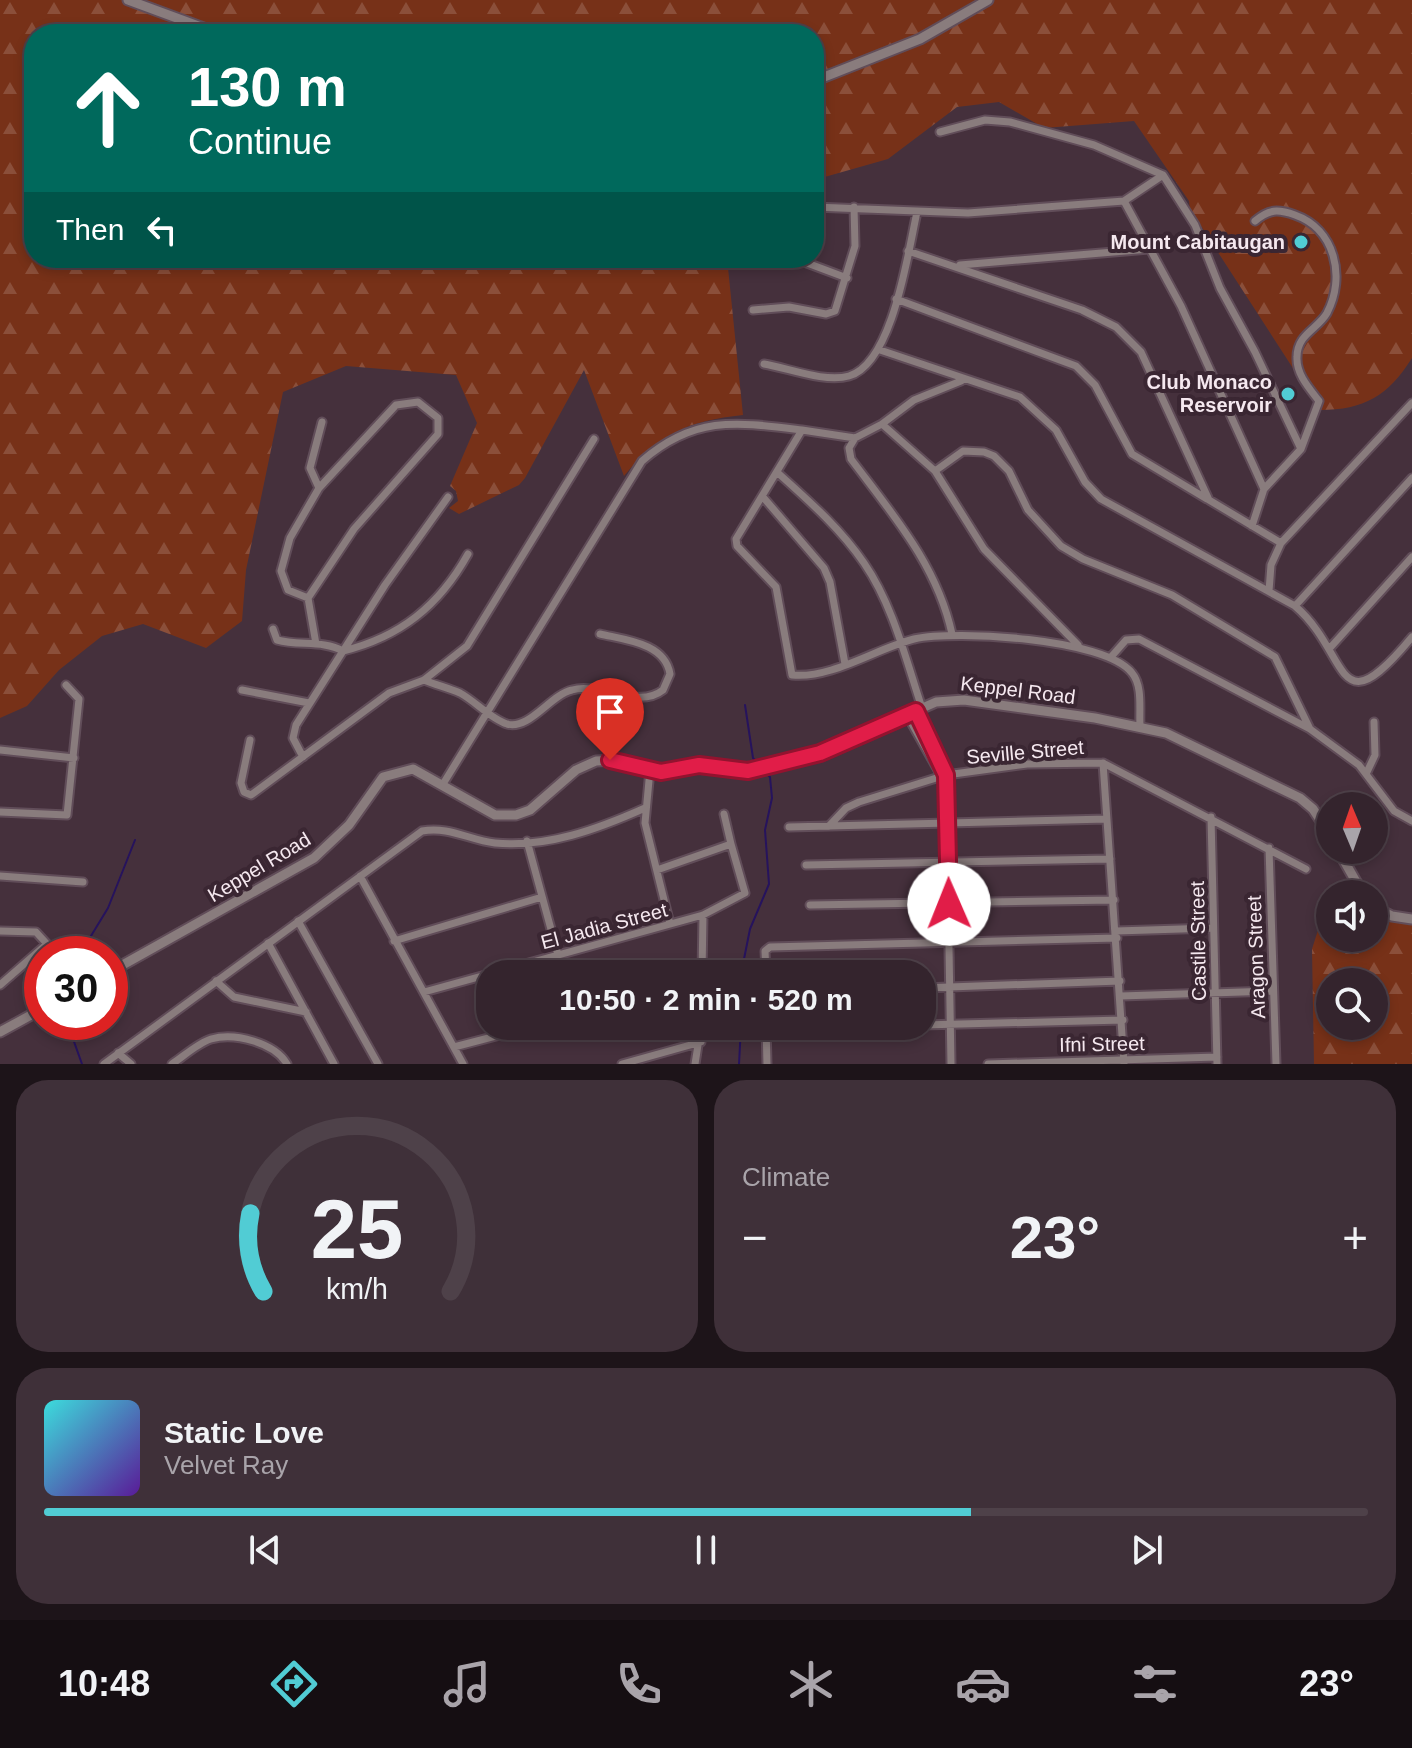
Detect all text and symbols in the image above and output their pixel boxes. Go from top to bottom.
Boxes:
text: 130 m [188,55,347,118]
icon: ahead [56,56,160,160]
text: Continue [188,121,332,162]
icon: left [140,208,184,252]
text: Then [56,213,124,246]
place label: Mount Cabitaugan [1111,231,1285,253]
marker: Mount Cabitaugan [1292,233,1310,251]
place label: Club Monaco Reservoir [1146,371,1272,416]
marker: Club Monaco Reservoir [1279,385,1297,403]
street label: Keppel Road [959,672,1077,708]
pin [576,678,644,760]
icon: arrive [588,690,632,734]
street label: Seville Street [965,736,1085,768]
north arrow [1316,792,1388,864]
map controls [1316,792,1388,1040]
street label: Keppel Road [204,828,314,906]
position arrow [907,862,991,946]
street label: Castile Street [1186,880,1210,1001]
button: sound [1316,880,1388,952]
street label: Aragon Street [1243,895,1269,1019]
street label: El Jadia Street [538,898,670,953]
speed limit sign: 30 [24,936,128,1040]
button: search [1316,968,1388,1040]
text: 10:50 · 2 min · 520 m [559,983,853,1016]
street label: Ifni Street [1059,1032,1145,1056]
text: Climate [742,1162,830,1192]
text: 25 [311,1183,403,1276]
text: 23° [1010,1204,1100,1271]
text: − [742,1213,768,1262]
text: + [1342,1213,1368,1262]
text: km/h [326,1273,388,1305]
text: Static Love [164,1416,324,1449]
text: Velvet Ray [164,1450,288,1480]
icon: previous [243,1528,287,1572]
icon: pause [684,1528,728,1572]
icon: next [1125,1528,1169,1572]
icon: directions [266,1656,322,1712]
icon: music [439,1656,495,1712]
icon: phone [611,1656,667,1712]
icon: climate [783,1656,839,1712]
icon: car [955,1656,1011,1712]
icon: filters [1127,1656,1183,1712]
text: 10:48 [58,1663,150,1704]
text: 23° [1299,1663,1354,1704]

